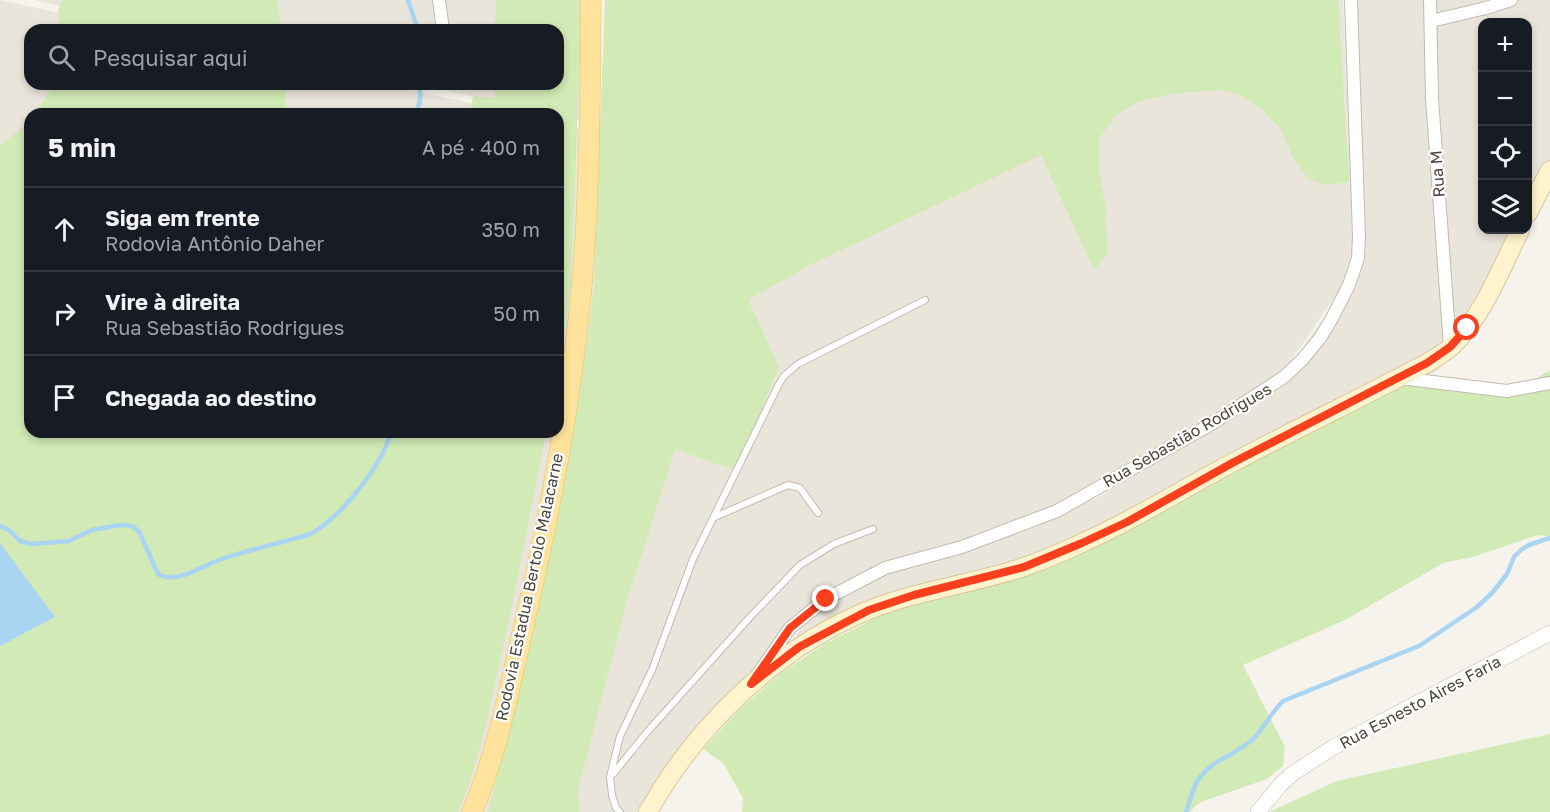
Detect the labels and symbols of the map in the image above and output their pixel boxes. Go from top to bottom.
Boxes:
street label: Rua M [1425,150,1449,198]
route start [1453,314,1479,340]
street label: Rua Sebastião Rodrigues [1099,378,1275,492]
street label: Rodovia Estadua Bertolo Malacarne [491,451,567,723]
route end [812,585,838,611]
street label: Rua Esnesto Aires Faria [1336,651,1504,753]

